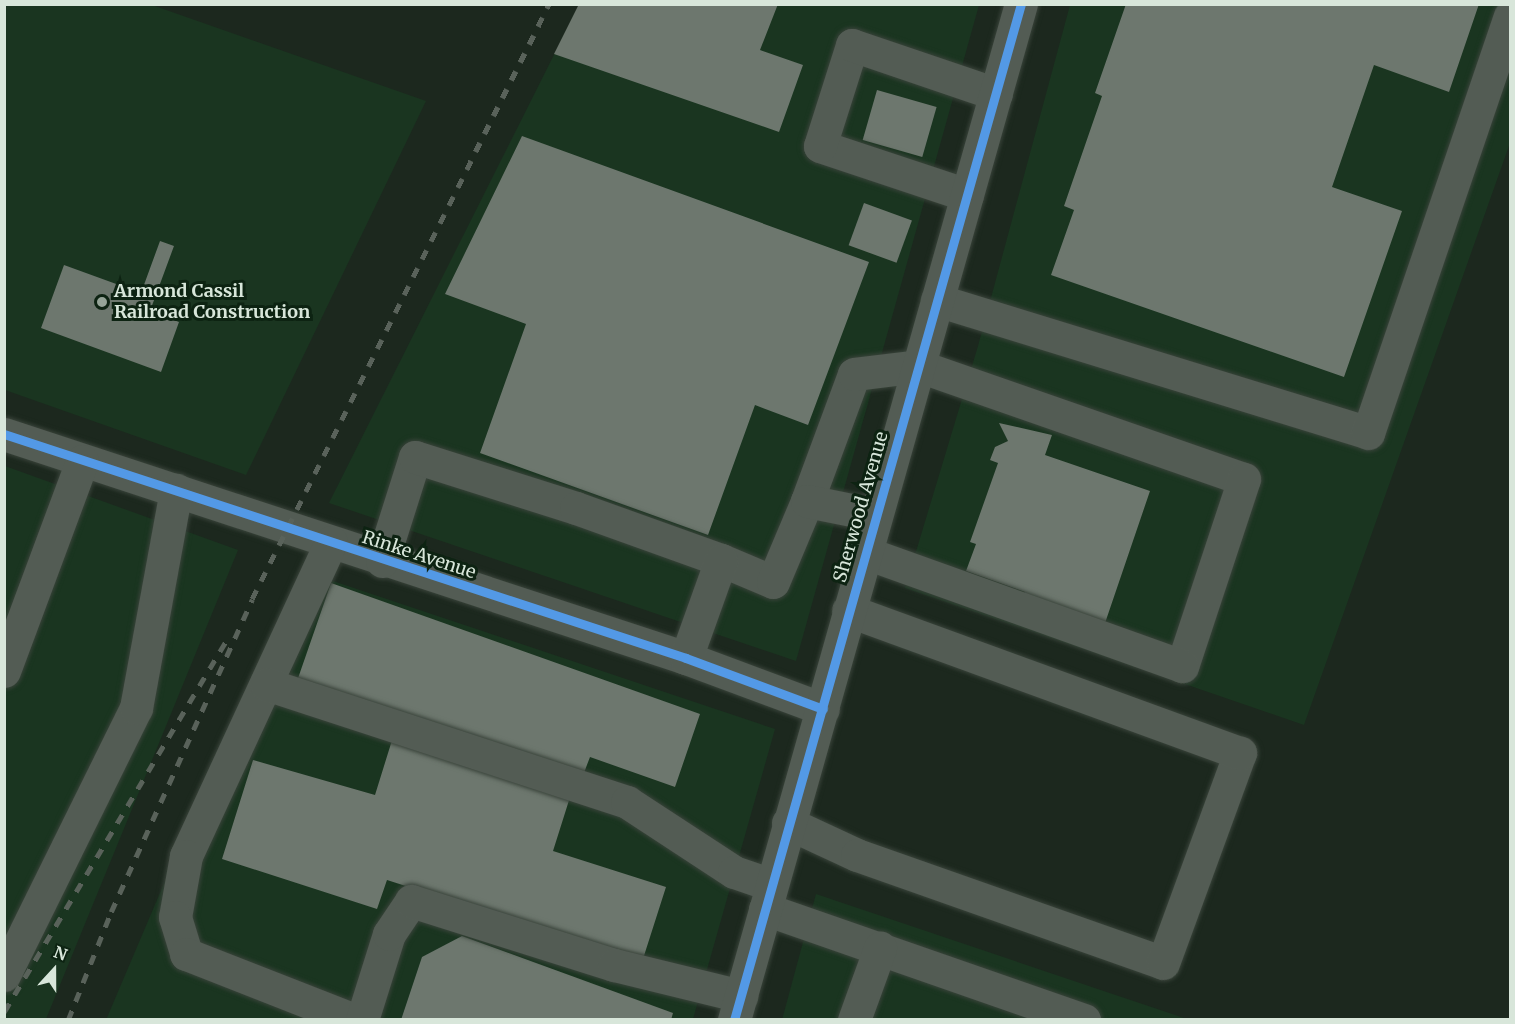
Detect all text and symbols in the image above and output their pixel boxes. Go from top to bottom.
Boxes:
place label: Armond Cassil Railroad Construction [114,281,310,324]
marker: Armond Cassil Railroad Construction [95,295,109,309]
street label: Sherwood Avenue [829,429,893,585]
street label: Rinke Avenue [360,526,478,584]
north arrow [24,940,84,1000]
text: N [51,942,70,965]

